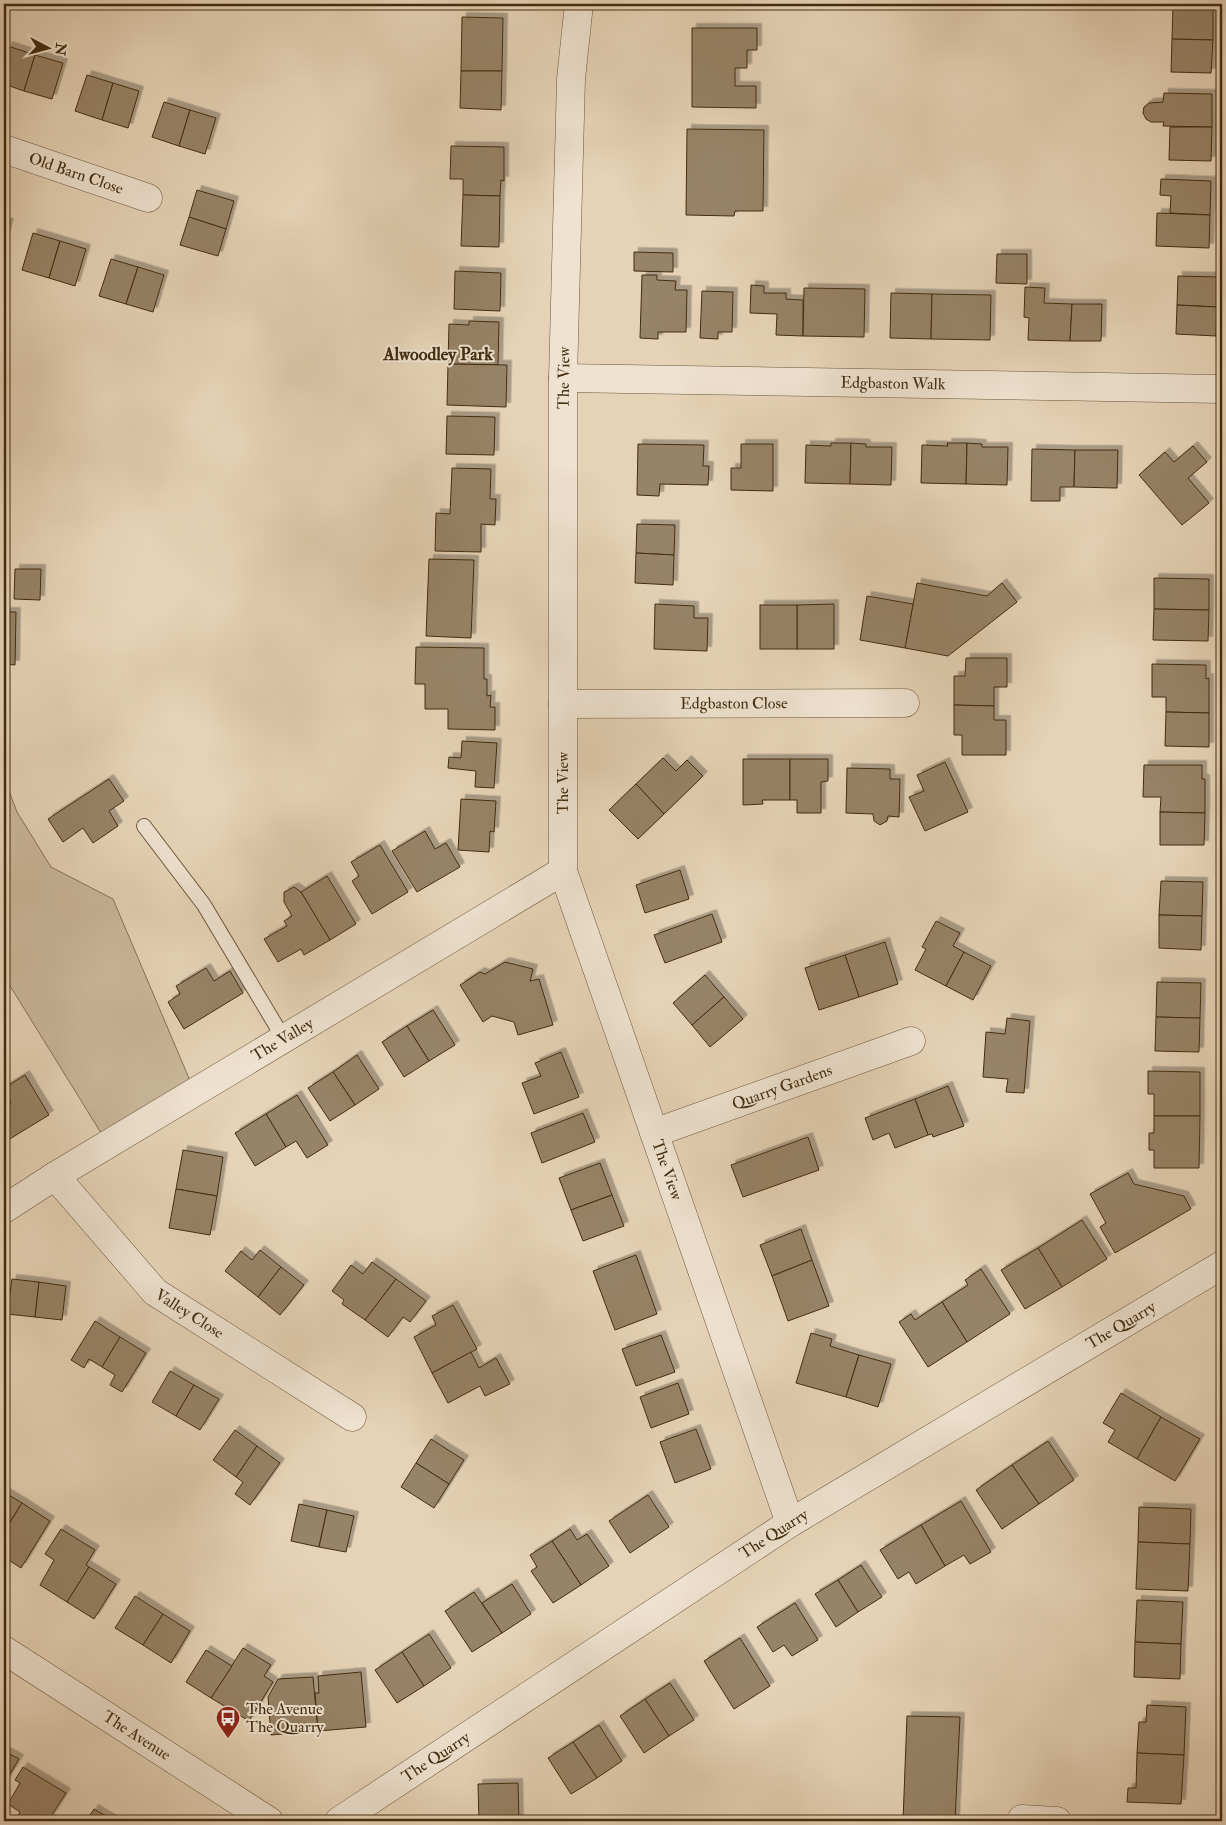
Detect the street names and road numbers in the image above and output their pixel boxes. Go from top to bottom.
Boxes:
street label: Old Barn Close [26,148,126,199]
street label: The View [553,346,575,409]
street label: Edgbaston Walk [840,373,946,394]
street label: Edgbaston Close [680,693,788,714]
street label: The View [553,751,573,814]
street label: The Valley [248,1013,318,1066]
street label: Quarry Gardens [729,1060,835,1114]
street label: The View [647,1137,687,1204]
street label: Valley Close [151,1285,228,1343]
street label: The Quarry [1082,1296,1160,1354]
street label: The Quarry [736,1504,813,1564]
street label: The Avenue [99,1706,175,1765]
street label: The Quarry [398,1727,474,1787]

